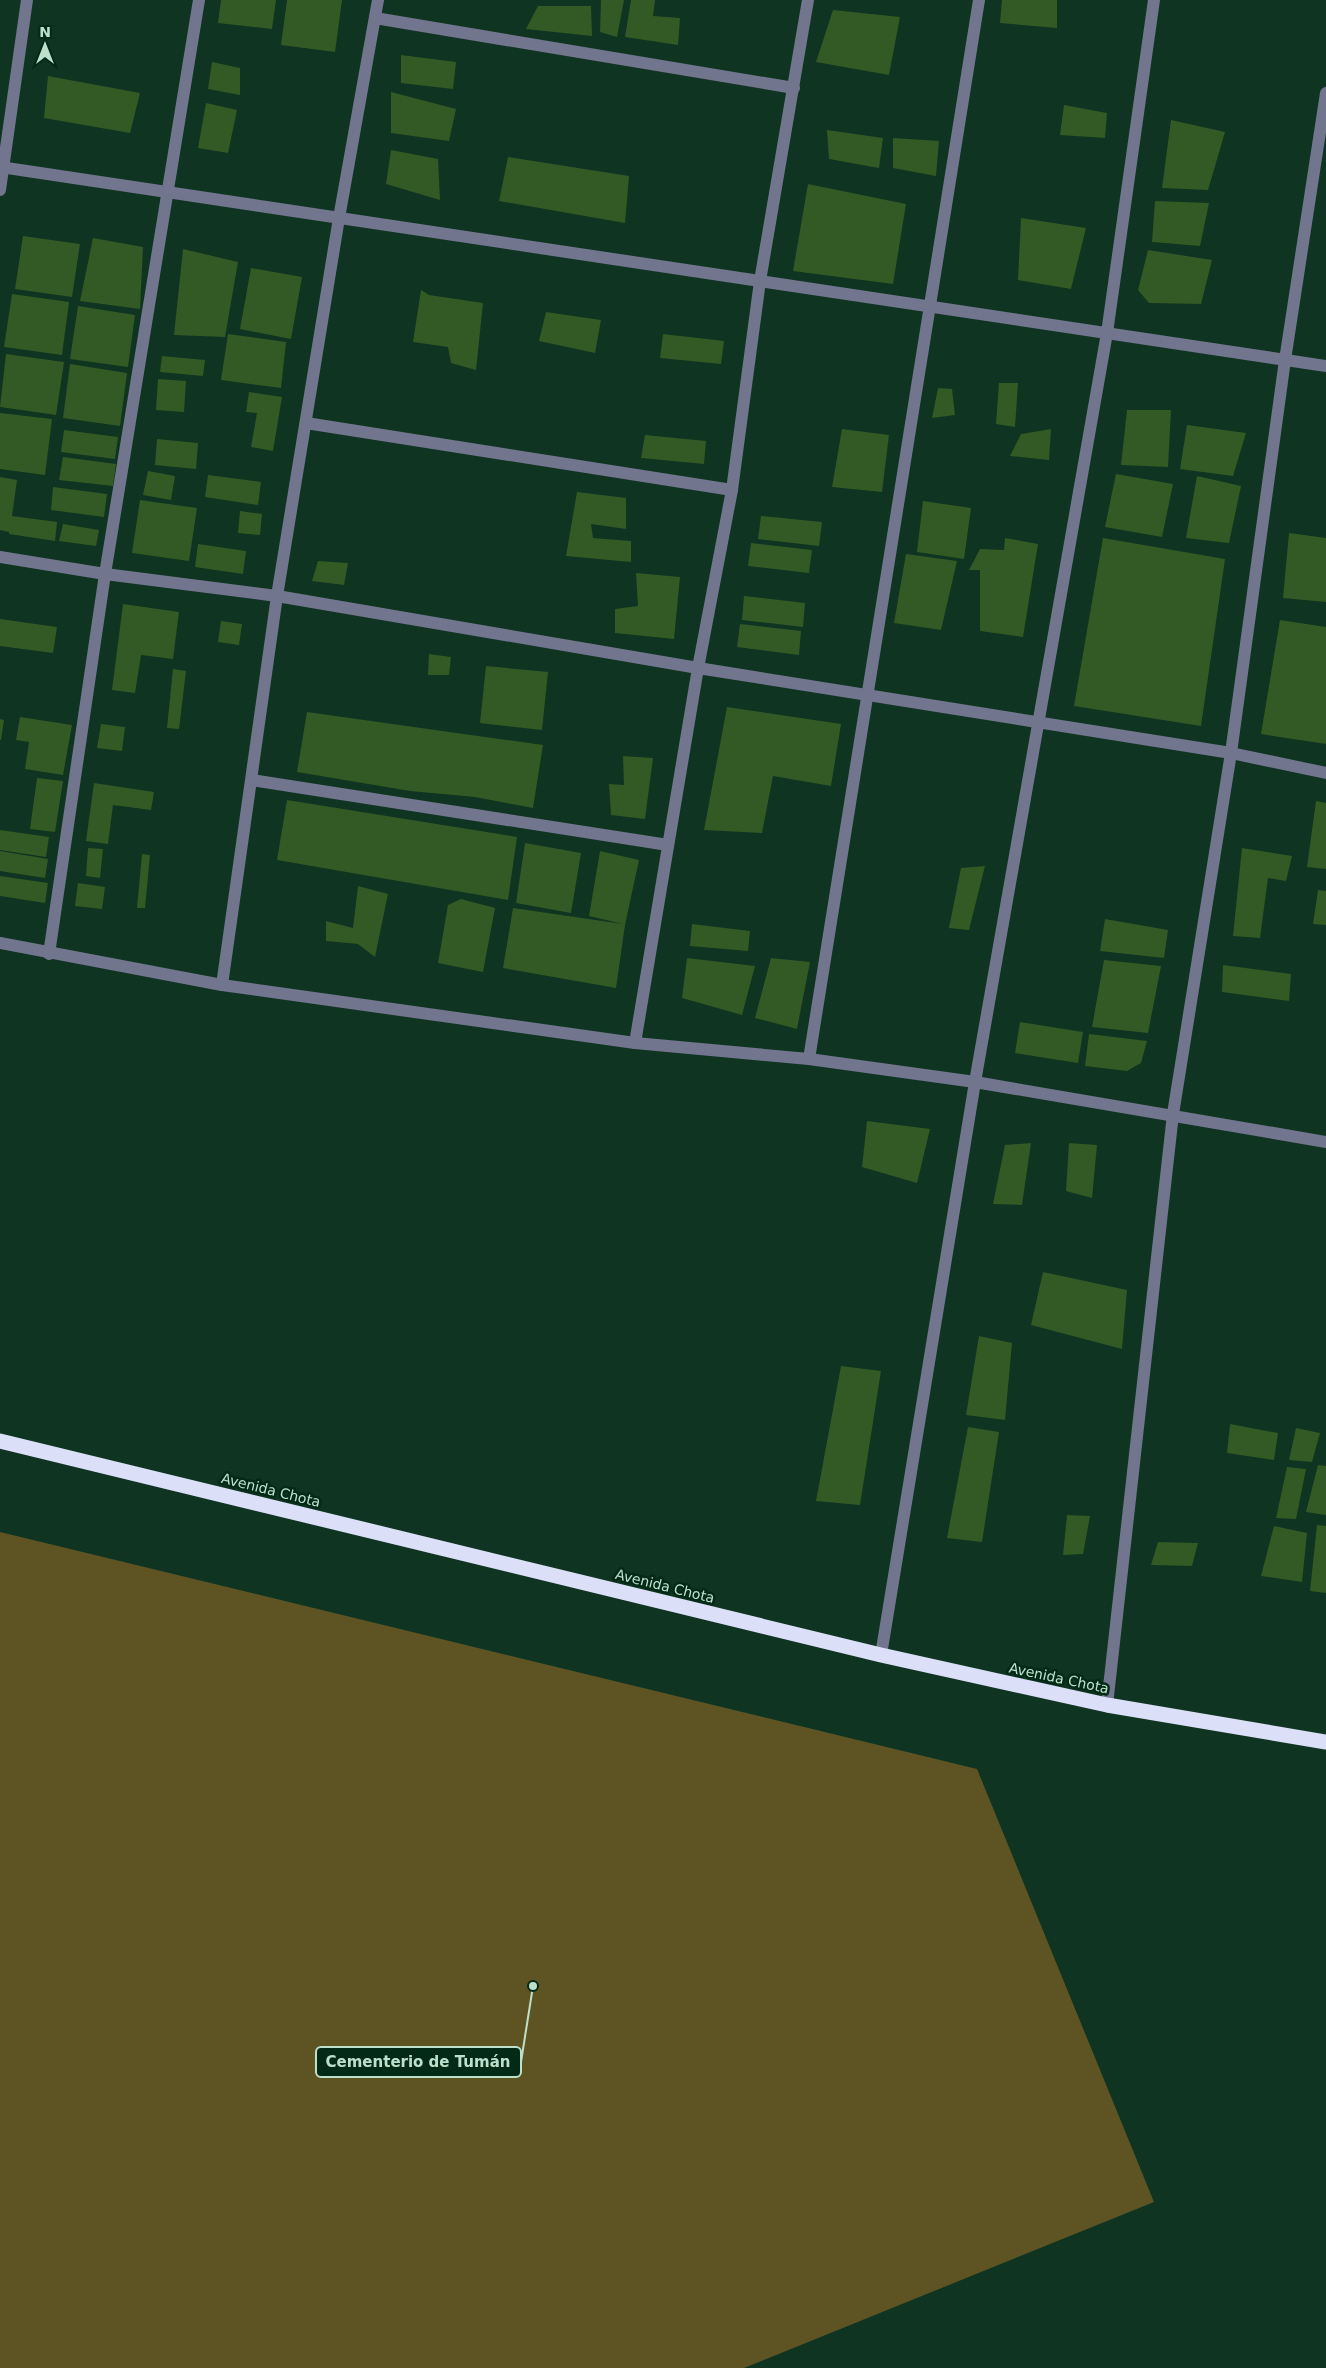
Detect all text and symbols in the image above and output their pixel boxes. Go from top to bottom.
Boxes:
north arrow [20,20,70,70]
text: N [39,24,51,40]
street label: Avenida Chota [220,1470,322,1510]
street label: Avenida Chota [614,1566,716,1606]
street label: Avenida Chota [1008,1660,1110,1696]
callout: Cementerio de Tumán [316,2047,521,2077]
text: Cementerio de Tumán [326,2053,510,2071]

